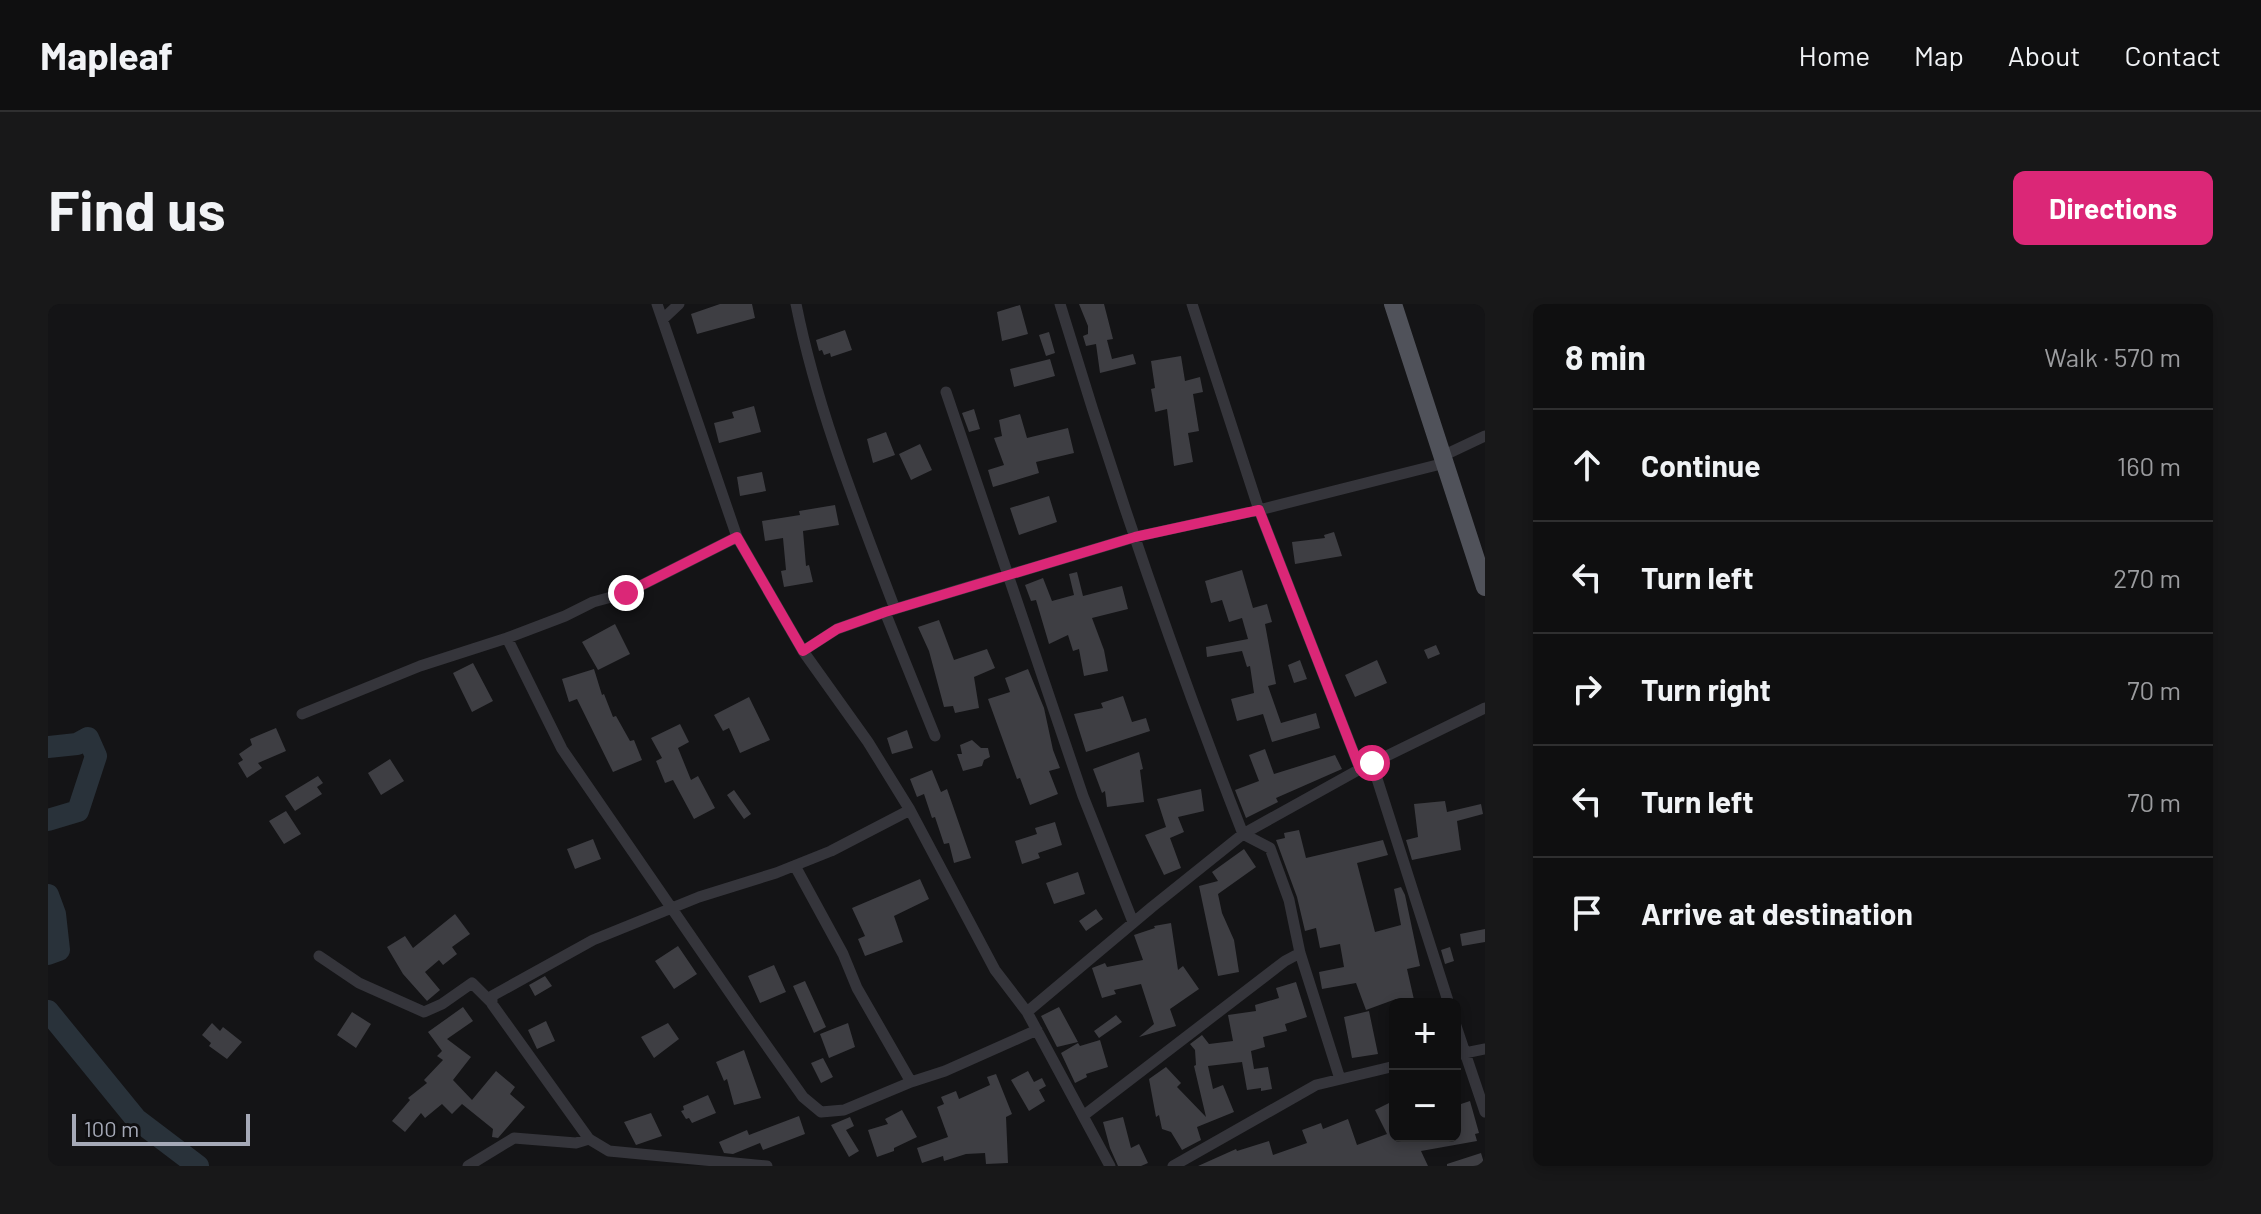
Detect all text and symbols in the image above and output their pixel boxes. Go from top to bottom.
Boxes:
text: Mapleaf [40,32,173,78]
text: Home [1799,38,1870,72]
text: Map [1914,38,1964,72]
text: About [2008,38,2080,72]
text: Contact [2124,38,2221,72]
button: Directions [2013,171,2213,245]
text: Find us [48,175,226,242]
text: 8 min [1565,336,1646,377]
text: Walk · 570 m [2044,341,2181,372]
icon: ahead [1565,443,1609,487]
text: Continue [1641,447,1761,483]
text: 160 m [2117,450,2181,481]
icon: left [1565,555,1609,599]
text: Turn left [1641,559,1754,595]
text: 270 m [2113,562,2181,593]
route end [608,575,644,611]
icon: right [1565,667,1609,711]
text: Turn right [1641,671,1771,707]
text: 70 m [2127,674,2181,705]
route start [1354,745,1390,781]
icon: left [1565,779,1609,823]
text: Turn left [1641,783,1754,819]
text: 70 m [2127,786,2181,817]
icon: arrive [1565,891,1609,935]
text: Arrive at destination [1641,895,1913,931]
map controls [1389,998,1461,1142]
button: + [1389,998,1461,1070]
button: − [1389,1070,1461,1142]
scale bar [72,1110,250,1146]
text: 100 m [84,1115,139,1141]

